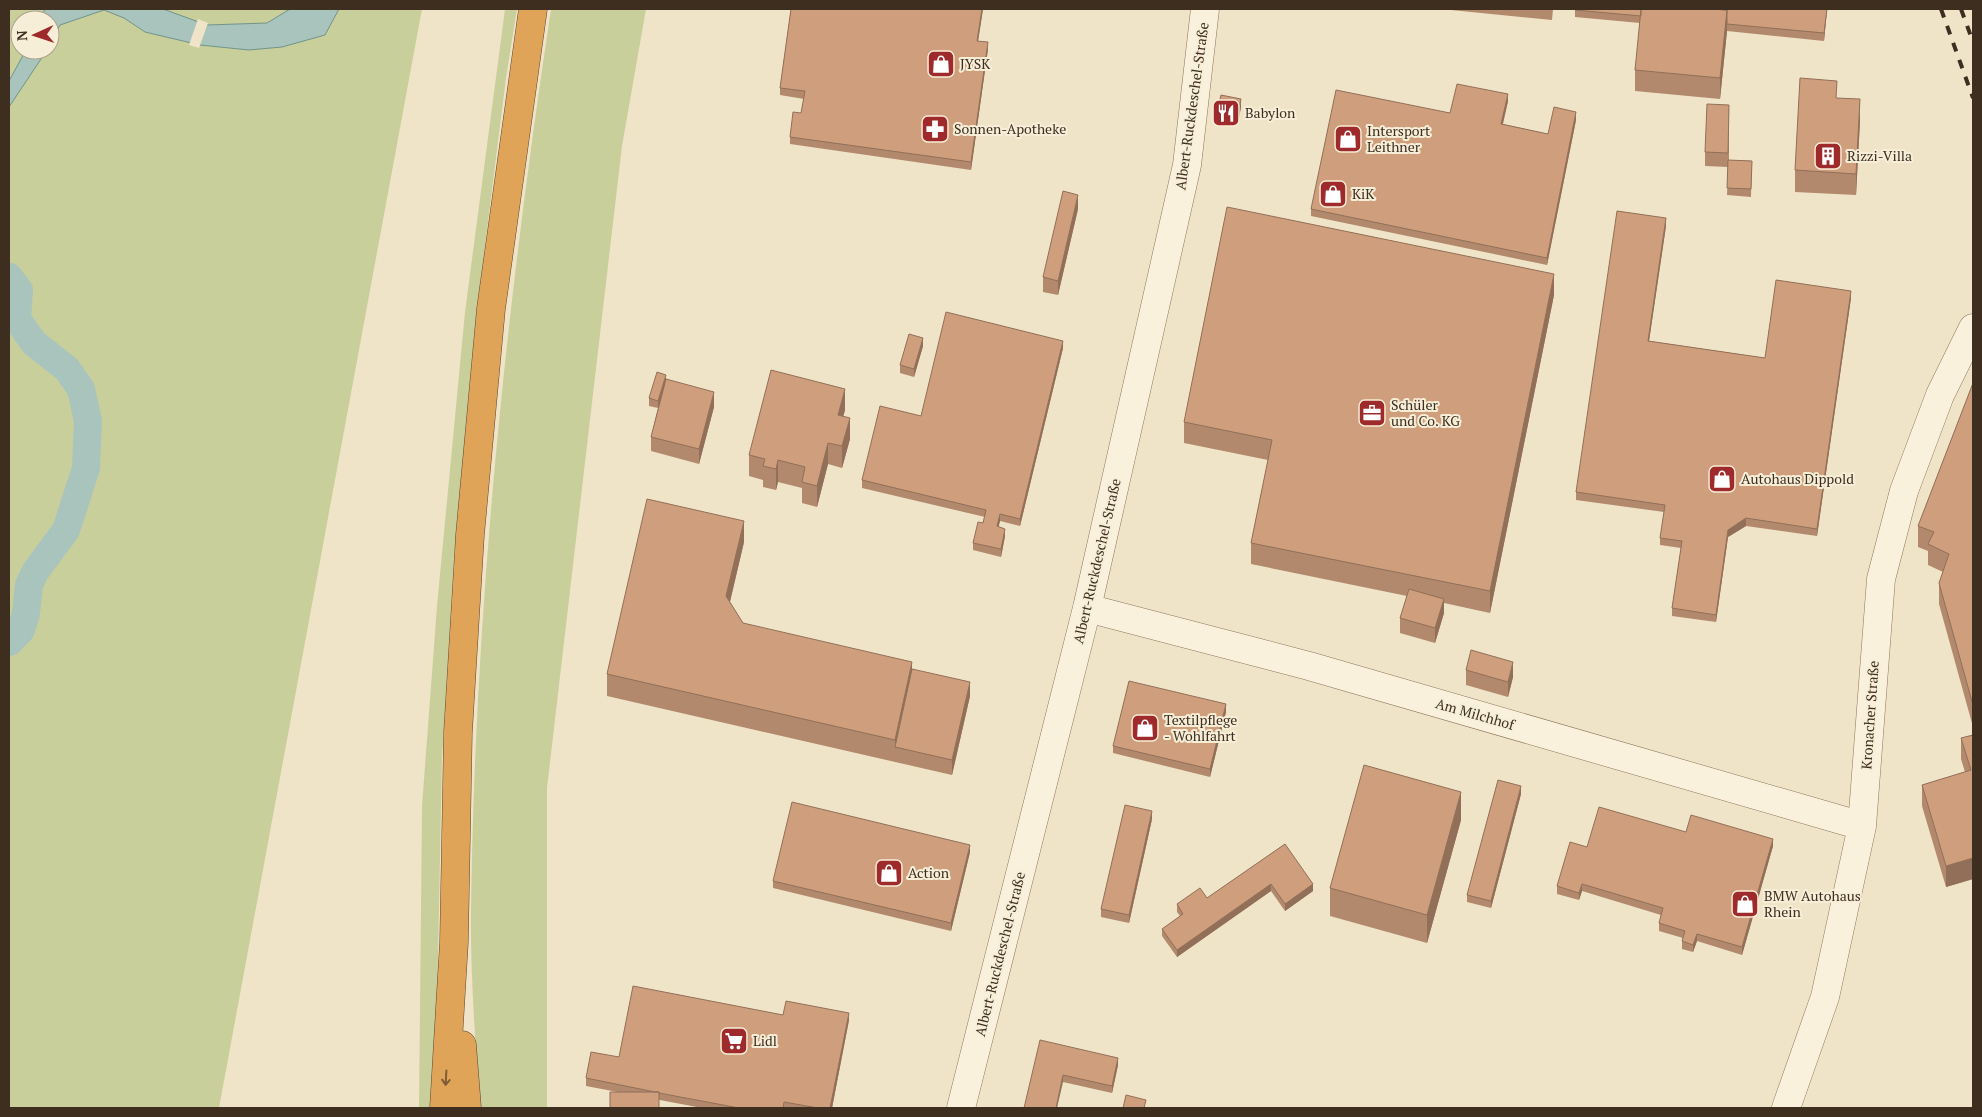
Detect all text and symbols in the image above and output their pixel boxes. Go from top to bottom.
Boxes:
north arrow [10,10,60,60]
street label: Albert-Ruckdeschel-Straße [1170,21,1213,191]
text: N [12,30,31,42]
shop icon: JYSK [926,49,956,79]
place label: JYSK [960,54,991,73]
restaurant icon: Babylon [1211,98,1241,128]
place label: Babylon [1245,103,1296,122]
pharmacy icon: Sonnen-Apotheke [920,114,950,144]
place label: Sonnen-Apotheke [954,119,1066,138]
place label: Intersport Leithner [1367,121,1431,156]
shop icon: Intersport Leithner [1333,124,1363,154]
building icon: Rizzi-Villa [1813,141,1843,171]
place label: Rizzi-Villa [1847,146,1912,165]
shop icon: KiK [1318,179,1348,209]
place label: KiK [1352,184,1375,203]
place label: Schüler und Co. KG [1391,395,1460,430]
office icon: Schüler und Co. KG [1357,398,1387,428]
shop icon: Autohaus Dippold [1707,464,1737,494]
place label: Autohaus Dippold [1741,469,1854,488]
street label: Albert-Ruckdeschel-Straße [1068,476,1125,645]
street label: Kronacher Straße [1856,660,1883,770]
street label: Am Milchhof [1434,693,1518,734]
place label: Textilpflege - Wohlfahrt [1164,710,1237,745]
shop icon: Textilpflege - Wohlfahrt [1130,713,1160,743]
shop icon: Action [874,858,904,888]
place label: Action [908,863,950,882]
street label: Albert-Ruckdeschel-Straße [970,870,1029,1038]
place label: BMW Autohaus Rhein [1764,886,1861,921]
shop icon: BMW Autohaus Rhein [1730,889,1760,919]
supermarket icon: Lidl [719,1026,749,1056]
place label: Lidl [753,1031,777,1050]
one-way arrow [441,1070,450,1086]

